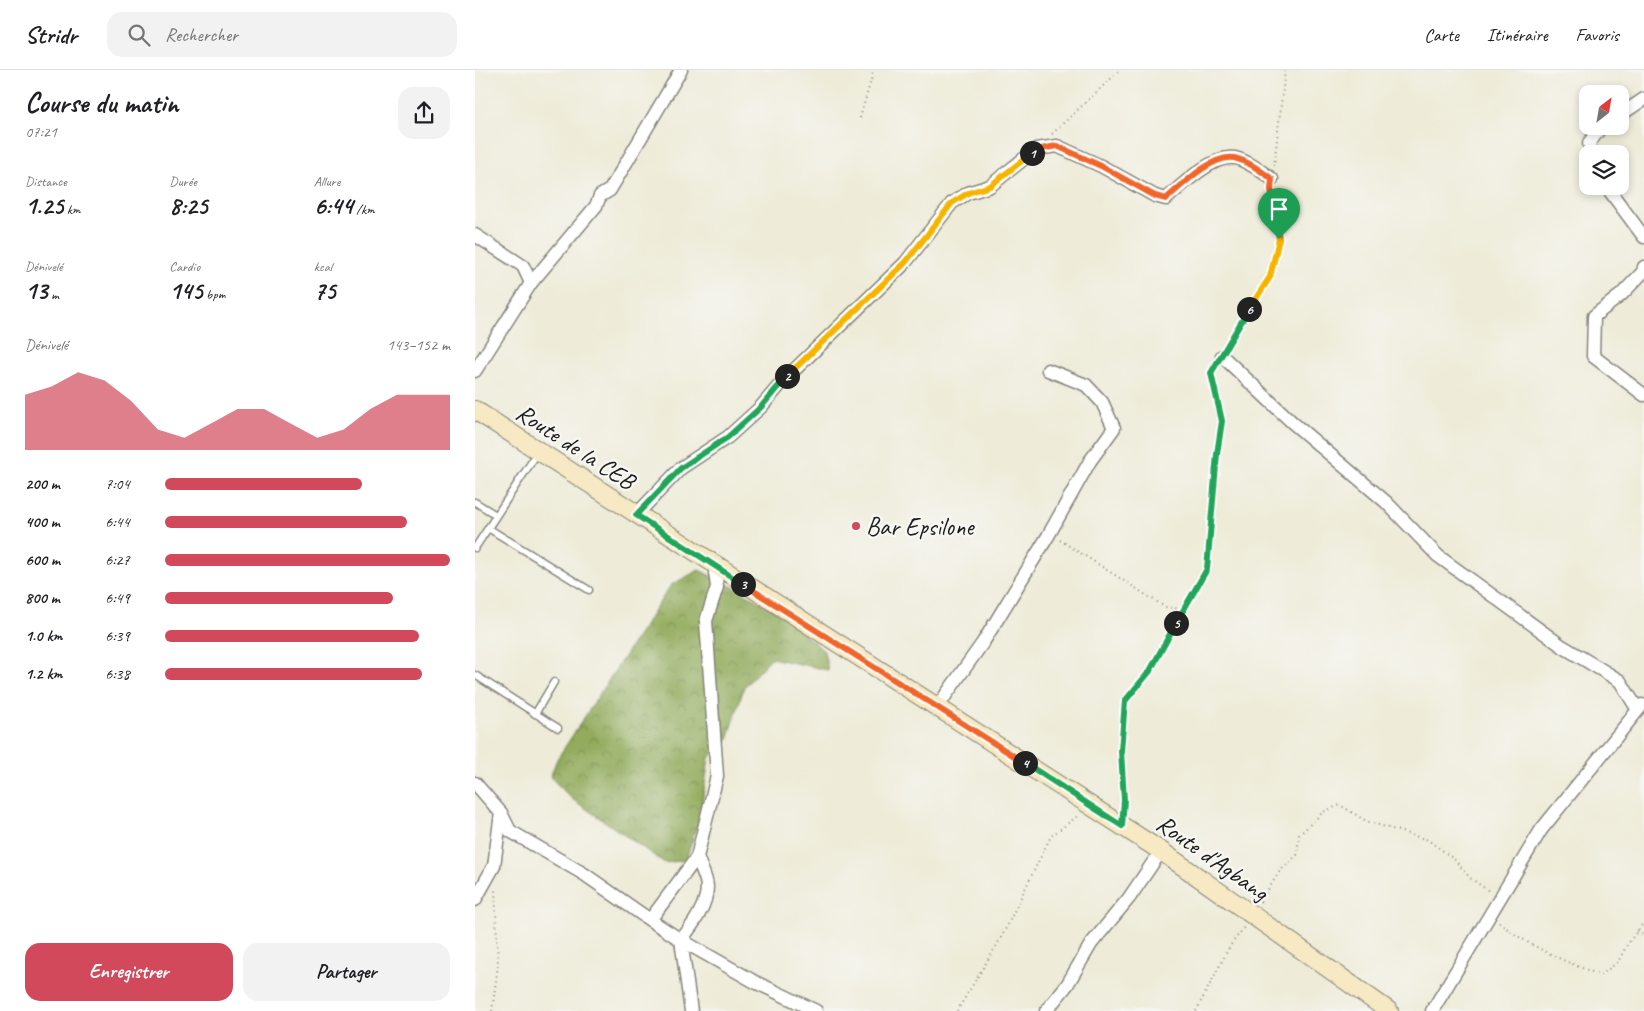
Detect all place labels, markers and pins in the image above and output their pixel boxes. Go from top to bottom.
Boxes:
pin: 1 [1019,140,1045,166]
pin [1258,188,1300,239]
pin: 6 [1237,296,1261,322]
pin: 2 [775,364,799,388]
place label: Bar Epsilone [866,511,975,543]
marker: Bar Epsilone [850,520,862,532]
pin: 3 [731,572,755,596]
pin: 5 [1163,610,1189,636]
pin: 4 [1013,750,1037,776]

